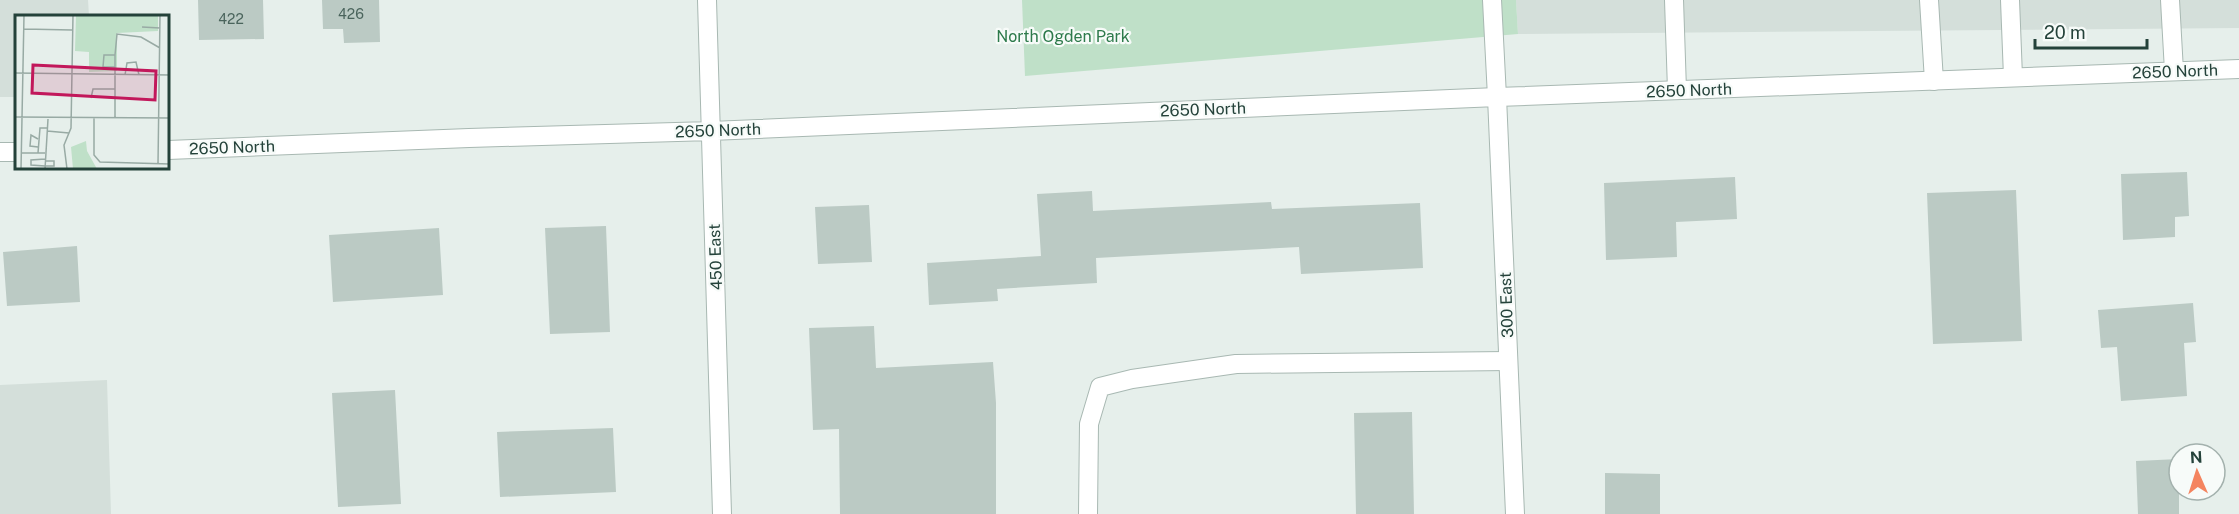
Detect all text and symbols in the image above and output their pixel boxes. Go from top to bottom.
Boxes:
house number: 426 [338,6,364,22]
house number: 422 [218,11,244,27]
scale bar [2035,12,2148,50]
inset map [15,15,170,170]
text: 20 m [2044,22,2086,43]
park label: North Ogden Park [996,27,1130,46]
street label: 2650 North [2132,61,2218,82]
street label: 2650 North [1646,80,1732,101]
street label: 2650 North [1160,99,1246,120]
street label: 2650 North [675,120,761,141]
street label: 2650 North [189,137,275,158]
street label: 450 East [705,223,726,291]
street label: 300 East [1496,272,1517,338]
north arrow [2167,442,2227,502]
text: N [2189,448,2203,467]

